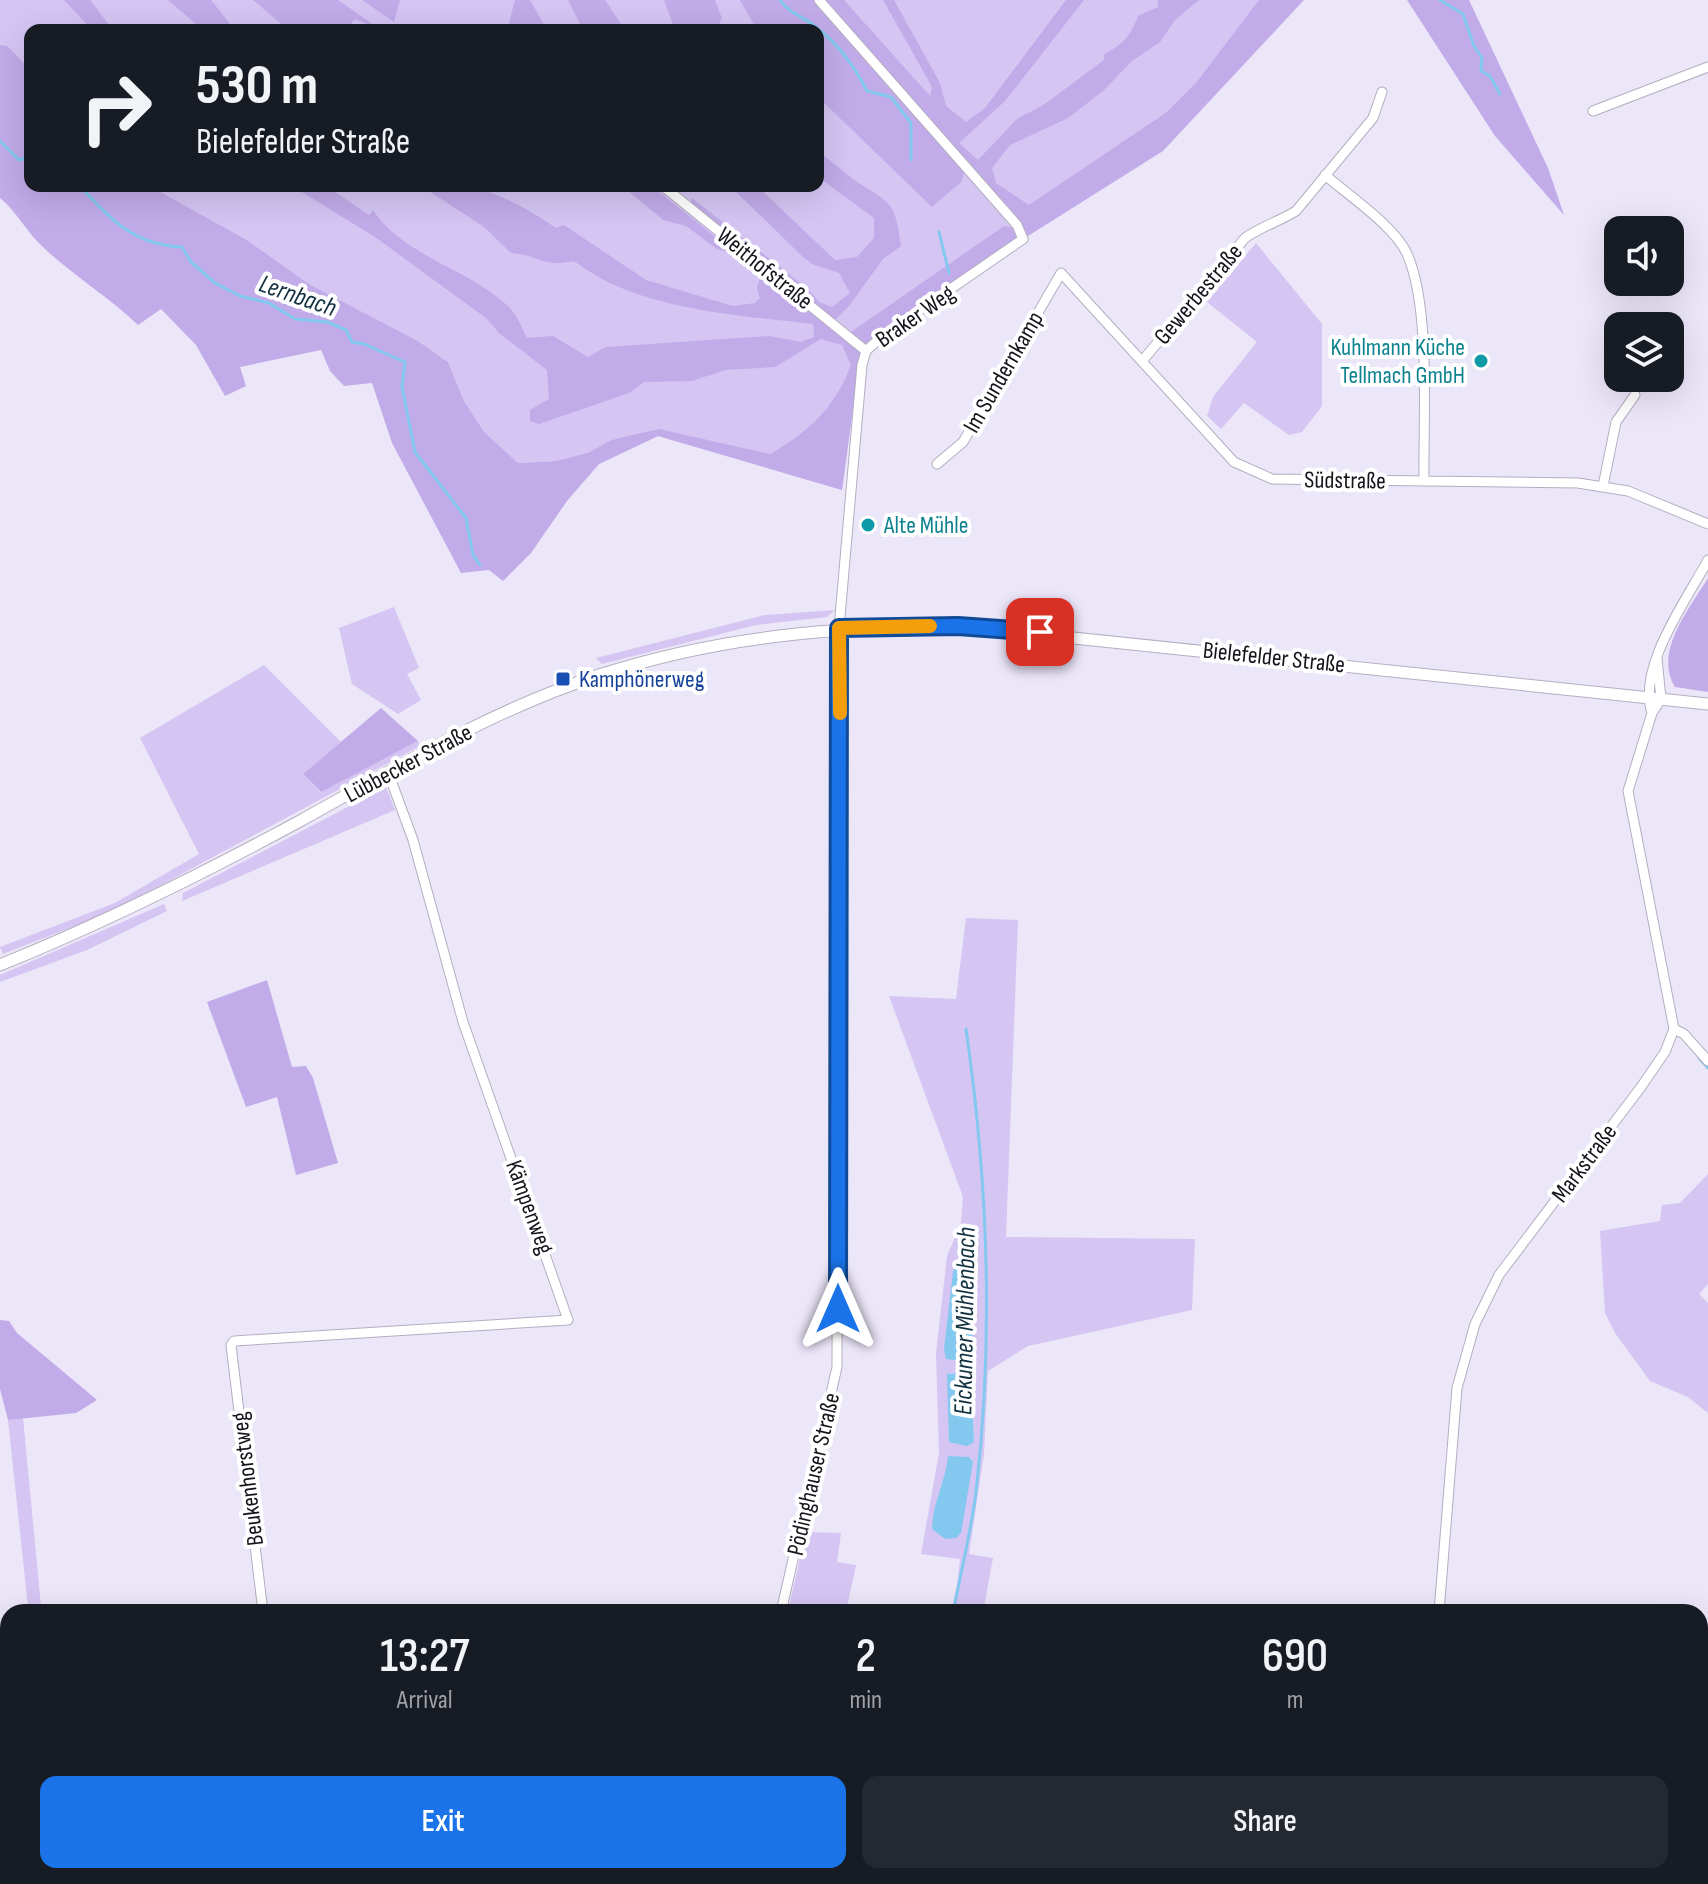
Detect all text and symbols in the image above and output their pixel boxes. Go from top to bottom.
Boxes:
text: 530 m [196,53,318,120]
icon: right [64,56,168,160]
text: Bielefelder Straße [196,121,410,164]
map controls [1604,216,1684,392]
button: sound [1604,216,1684,296]
street label: Weithofstraße [711,221,819,316]
street label: Gewerbestraße [1148,238,1249,351]
water label: Lernbach [255,269,340,324]
street label: Braker Weg [870,279,960,354]
street label: Im Sundernkamp [957,306,1050,438]
button: layers [1604,312,1684,392]
place label: Kuhlmann Küche Tellmach GmbH [1331,333,1465,390]
marker: Kuhlmann Küche Tellmach GmbH [1472,352,1490,370]
street label: Südstraße [1304,465,1386,496]
place label: Alte Mühle [883,511,968,540]
marker: Alte Mühle [859,516,877,534]
pin [1006,598,1074,666]
icon: arrive [1018,610,1062,654]
street label: Bielefelder Straße [1201,636,1347,679]
place label: Kamphönerweg [579,665,704,694]
marker: Kamphönerweg [554,670,572,688]
street label: Lübbecker Straße [339,718,477,809]
street label: Markstraße [1546,1118,1623,1208]
street label: Kämpenweg [499,1156,560,1258]
water label: Eickumer Mühlenbach [948,1227,983,1415]
position arrow [796,1267,880,1351]
street label: Pödinghauser Straße [781,1390,846,1558]
street label: Beukenhorstweg [225,1410,270,1547]
text: 13:27 [380,1628,470,1685]
text: 2 [856,1628,876,1685]
text: 690 [1262,1628,1328,1685]
text: Arrival [397,1685,453,1716]
text: min [849,1685,882,1716]
text: m [1287,1685,1303,1716]
button: Exit [40,1776,846,1868]
button: Share [862,1776,1668,1868]

